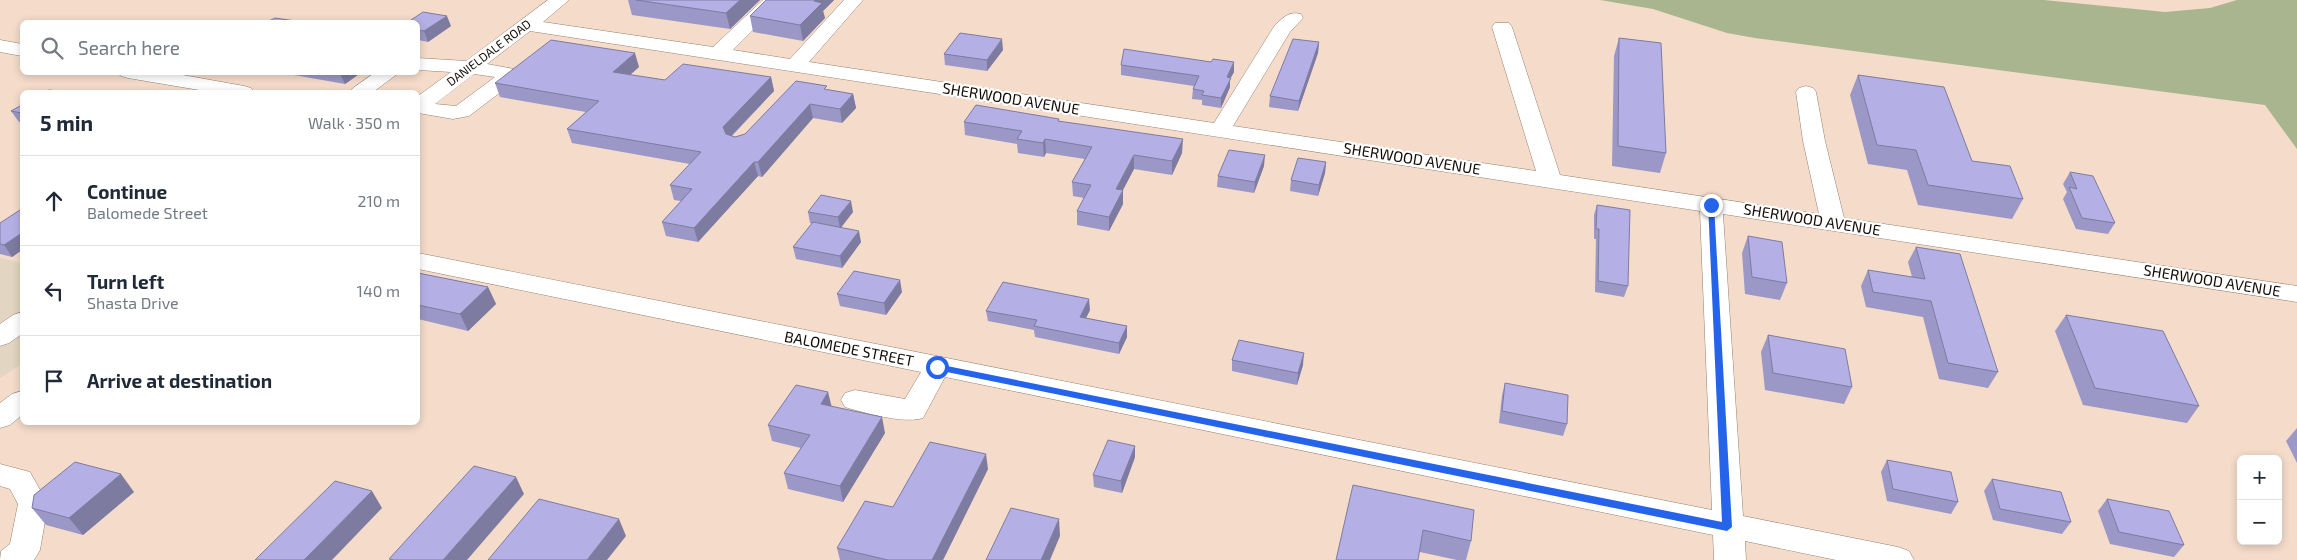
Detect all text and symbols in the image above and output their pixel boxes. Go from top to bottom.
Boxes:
street label: DANIELDALE ROAD [444,16,533,88]
search box [20,20,420,75]
icon: search [38,34,66,62]
text: Search here [78,36,180,59]
street label: SHERWOOD AVENUE [941,78,1081,118]
text: 5 min [40,110,93,135]
text: Walk · 350 m [308,113,400,132]
street label: SHERWOOD AVENUE [1342,138,1482,178]
text: Continue [87,180,167,203]
icon: ahead [40,187,68,215]
text: 210 m [357,191,400,210]
route end [1700,194,1723,217]
street label: SHERWOOD AVENUE [1742,199,1882,239]
text: Balomede Street [87,203,208,222]
street label: SHERWOOD AVENUE [2142,260,2282,300]
text: Turn left [87,270,164,293]
icon: left [40,277,68,305]
text: 140 m [357,281,400,300]
text: Shasta Drive [87,293,179,312]
street label: BALOMEDE STREET [783,327,916,369]
route start [926,356,949,379]
icon: arrive [40,367,68,395]
text: Arrive at destination [87,369,272,392]
map controls [2237,455,2282,545]
button: + [2237,455,2282,500]
button: − [2237,500,2282,545]

